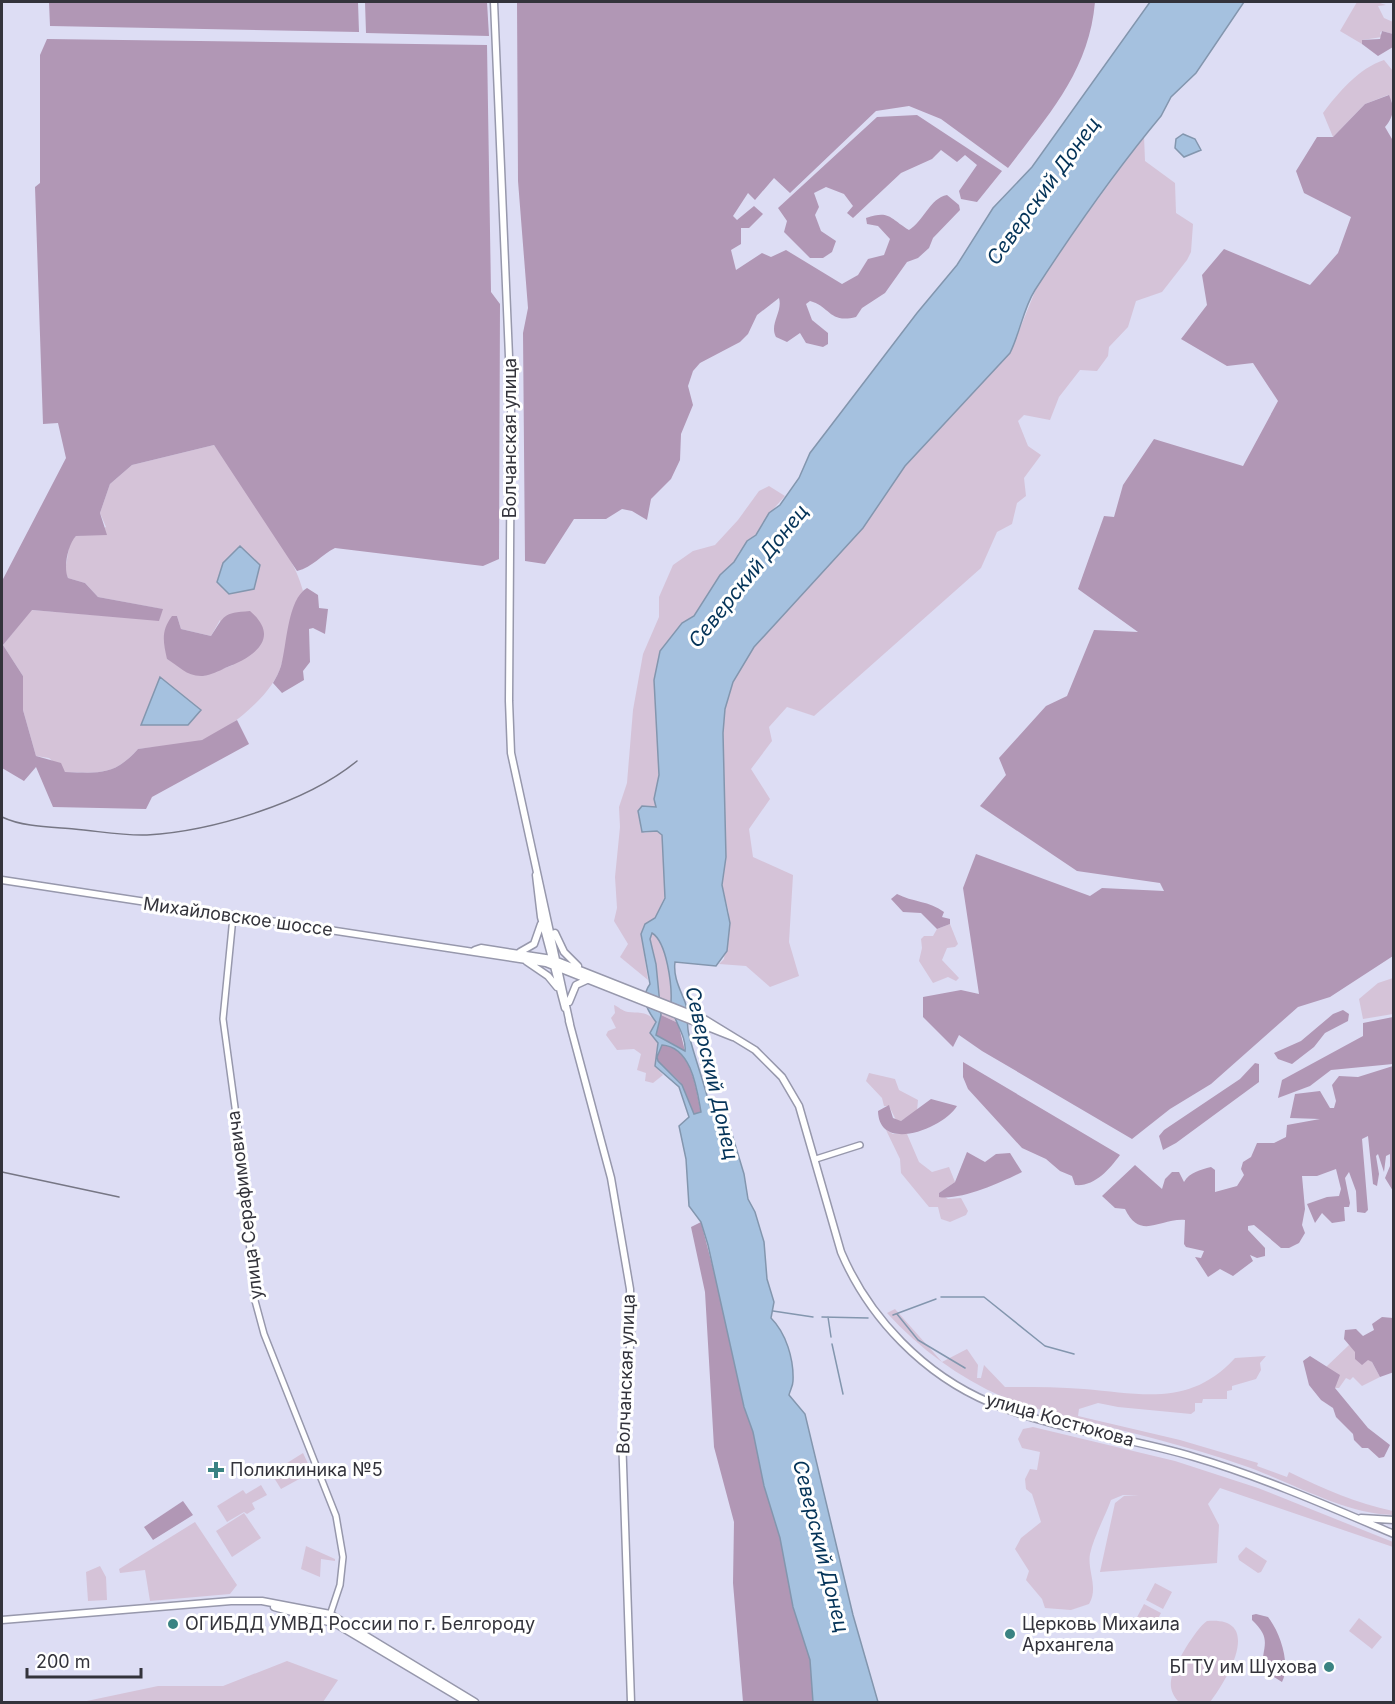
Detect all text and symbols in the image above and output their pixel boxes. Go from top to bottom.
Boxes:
water label: Северский Донец [981,113,1105,269]
street label: Волчанская улица [499,358,520,518]
water label: Северский Донец [683,500,813,652]
street label: Михайловское шоссе [142,893,334,940]
water label: Северский Донец [680,984,744,1162]
street label: улица Серафимовича [222,1109,267,1301]
street label: Волчанская улица [612,1293,639,1455]
street label: улица Костюкова [984,1388,1137,1451]
water label: Северский Донец [788,1457,854,1635]
place label: Поликлиника №5 [230,1459,383,1480]
marker: Поликлиника №5 [207,1461,225,1479]
place label: ОГИБДД УМВД России по г. Белгороду [185,1613,535,1634]
place label: Церковь Михаила Архангела [1022,1613,1180,1655]
marker: ОГИБДД УМВД России по г. Белгороду [166,1617,180,1631]
marker: Церковь Михаила Архангела [1003,1627,1017,1641]
scale bar [27,1641,141,1679]
text: 200 m [36,1651,91,1672]
place label: БГТУ им Шухова [1169,1656,1317,1677]
marker: БГТУ им Шухова [1322,1660,1336,1674]

